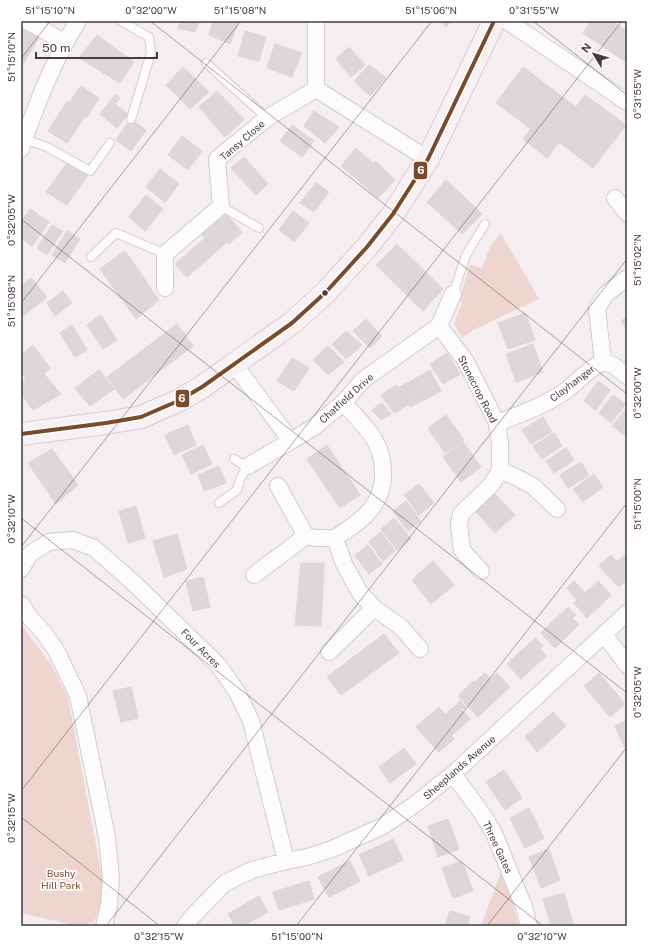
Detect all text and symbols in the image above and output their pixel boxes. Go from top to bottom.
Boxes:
text: 51°15'10"N [25,4,75,16]
text: 0°32'00"W [125,4,177,16]
text: 51°15'08"N [214,4,266,16]
text: 51°15'06"N [405,4,457,16]
text: 0°31'55"W [509,4,560,16]
text: 51°15'10"N [5,32,17,82]
scale bar [36,34,157,60]
north arrow [574,34,614,74]
text: 50 m [42,41,70,55]
text: N [579,41,593,55]
text: 0°31'55"W [631,68,643,119]
street label: Tansy Close [217,117,267,163]
line badge: 6 [413,161,428,180]
text: 6 [417,164,425,176]
text: 0°32'05"W [5,194,17,246]
text: 51°15'02"N [631,234,643,286]
text: 51°15'08"N [5,275,17,327]
unlabelled marker [320,288,330,298]
street label: Stonecrop Road [456,353,500,425]
street label: Clayhanger [547,362,597,404]
text: 0°32'00"W [631,367,643,419]
street label: Chatfield Drive [317,370,376,425]
line badge: 6 [175,389,190,408]
text: 6 [178,392,186,404]
text: 51°15'00"N [631,478,643,530]
text: 0°32'10"W [5,494,17,544]
street label: Four Acres [179,626,223,670]
text: 0°32'05"W [631,666,643,718]
street label: Sheeplands Avenue [420,732,498,802]
text: 0°32'15"W [5,793,17,843]
street label: Three Gates [481,819,515,875]
park label: Bushy Hill Park [41,867,81,891]
text: 0°32'15"W [134,930,184,942]
text: 51°15'00"N [271,930,323,942]
text: 0°32'10"W [517,930,567,942]

